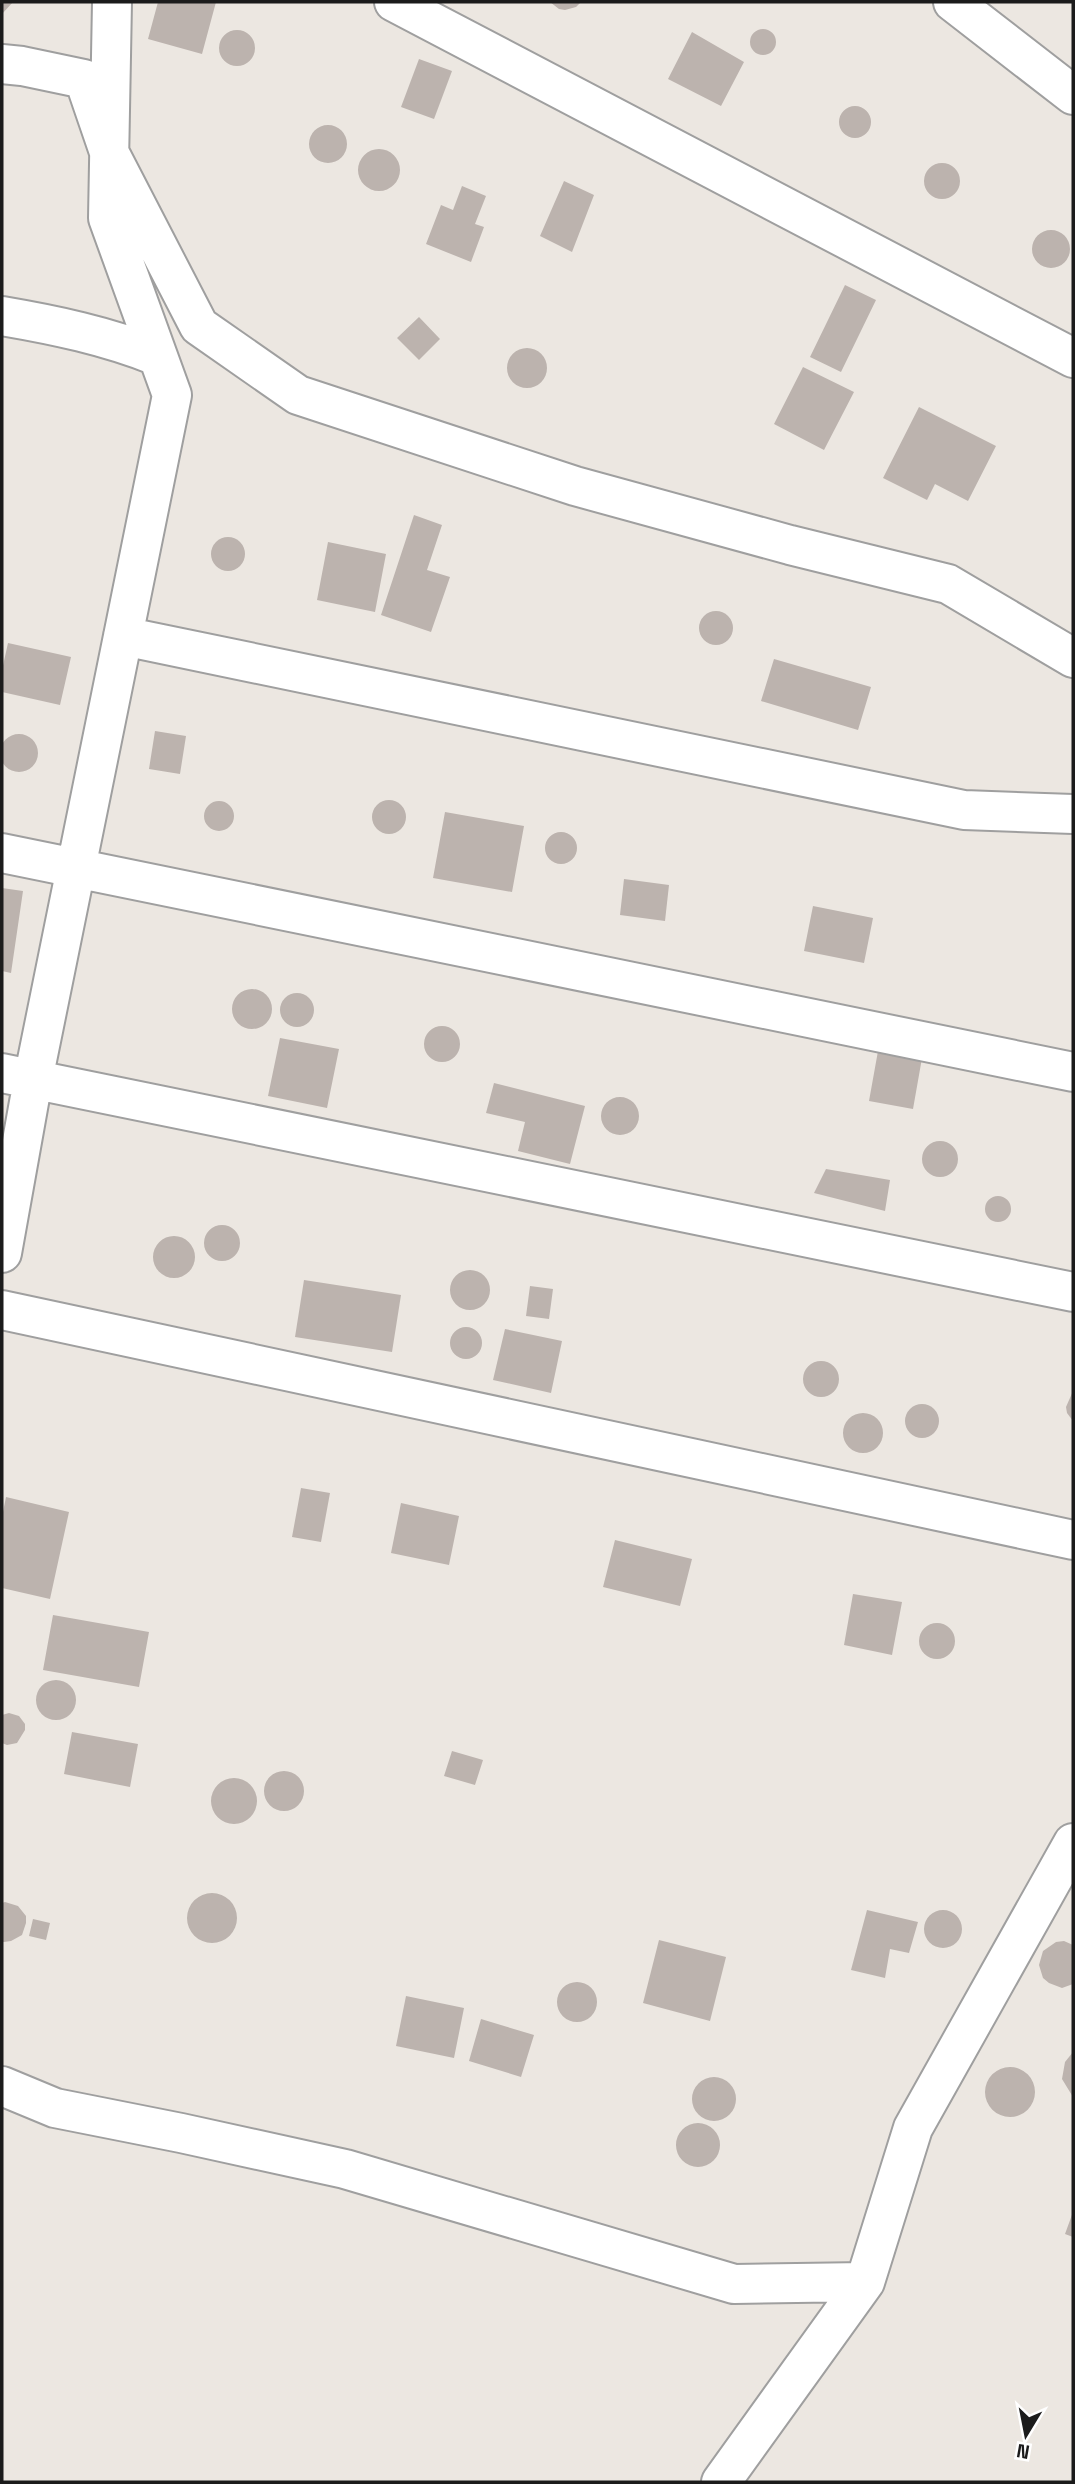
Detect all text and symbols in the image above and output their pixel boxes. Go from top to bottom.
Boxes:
north arrow [991,2400,1061,2470]
text: N [1015,2438,1032,2465]

